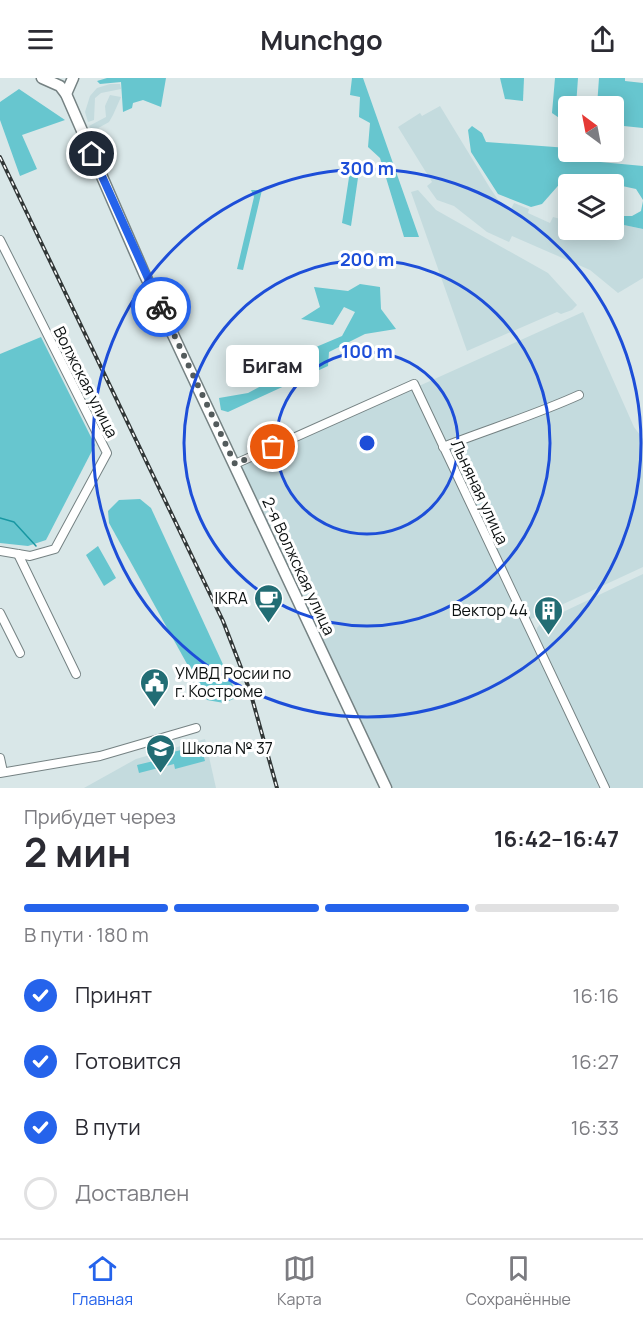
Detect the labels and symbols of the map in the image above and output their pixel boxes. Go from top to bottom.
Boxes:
north arrow [558,96,624,162]
pin [66,128,117,179]
text: 300 m [340,156,394,180]
text: 200 m [340,247,394,271]
courier [131,277,191,337]
street label: Волжская улица [48,323,124,441]
text: 100 m [341,339,393,363]
callout: Бигам [226,345,320,387]
pin [247,421,298,472]
centre of rings [357,433,377,453]
street label: Льняная улица [446,436,514,548]
street label: 2-я Волжская улица [257,493,341,639]
cafe icon: IKRA [253,582,285,624]
place label: IKRA [215,587,248,609]
building icon: Вектор 44 [533,594,565,636]
place label: Вектор 44 [452,599,528,621]
place label: УМВД Росии по г. Костроме [175,662,291,702]
public building icon: УМВД Росии по г. Костроме [138,666,170,708]
school or university icon: Школа № 37 [145,732,177,774]
place label: Школа № 37 [182,737,273,759]

